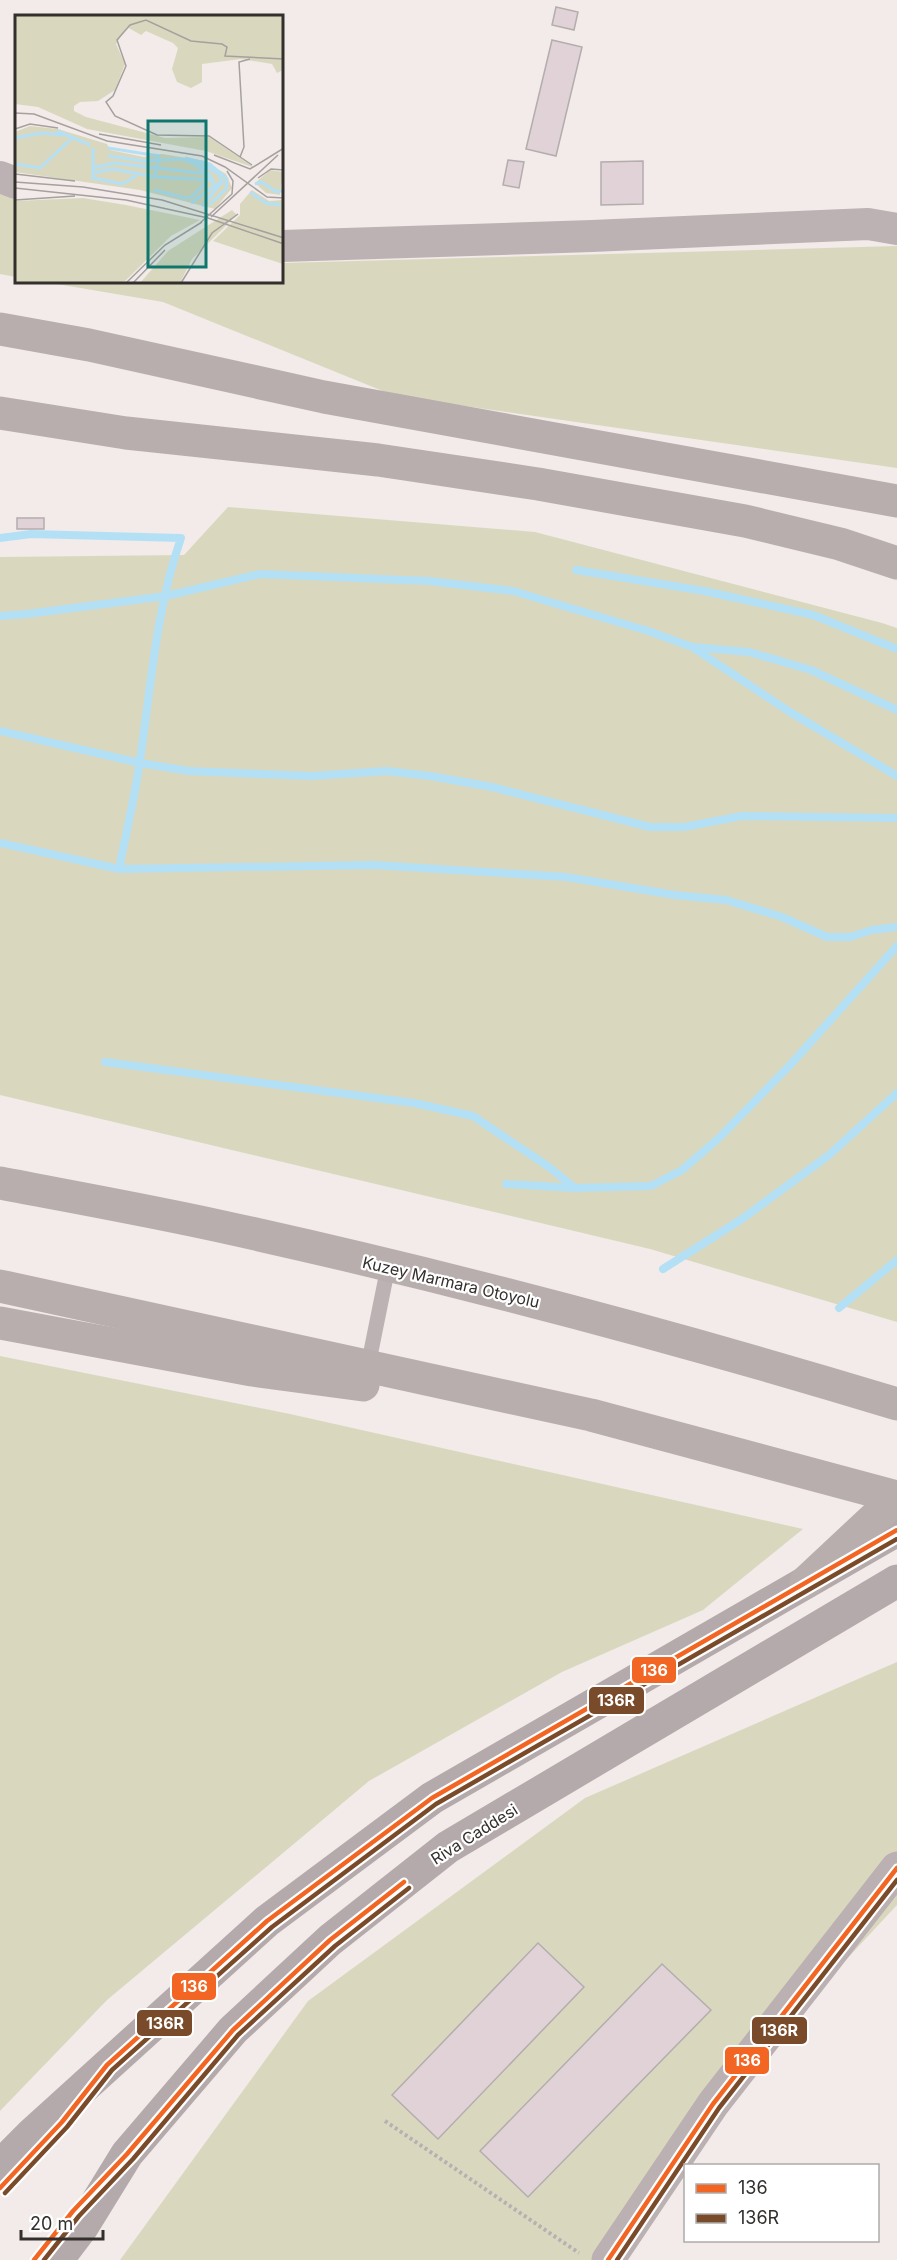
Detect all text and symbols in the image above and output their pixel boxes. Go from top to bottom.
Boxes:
inset map [15,15,284,284]
street label: Kuzey Marmara Otoyolu [360,1252,542,1312]
line badge: 136 [631,1656,677,1684]
text: 136 [640,1660,668,1680]
line badge: 136R [588,1686,645,1715]
text: 136R [597,1690,636,1710]
street label: Riva Caddesi [427,1799,521,1869]
line badge: 136 [171,1972,217,2001]
text: 136 [180,1976,208,1996]
line badge: 136R [136,2009,193,2037]
text: 136R [146,2013,185,2033]
line badge: 136R [751,2016,808,2045]
text: 136R [760,2020,799,2040]
line badge: 136 [724,2046,770,2075]
text: 136 [733,2050,761,2070]
legend [684,2164,879,2242]
text: 136 [738,2177,768,2198]
scale bar [21,2203,104,2241]
text: 136R [738,2207,780,2228]
text: 20 m [30,2213,73,2234]

